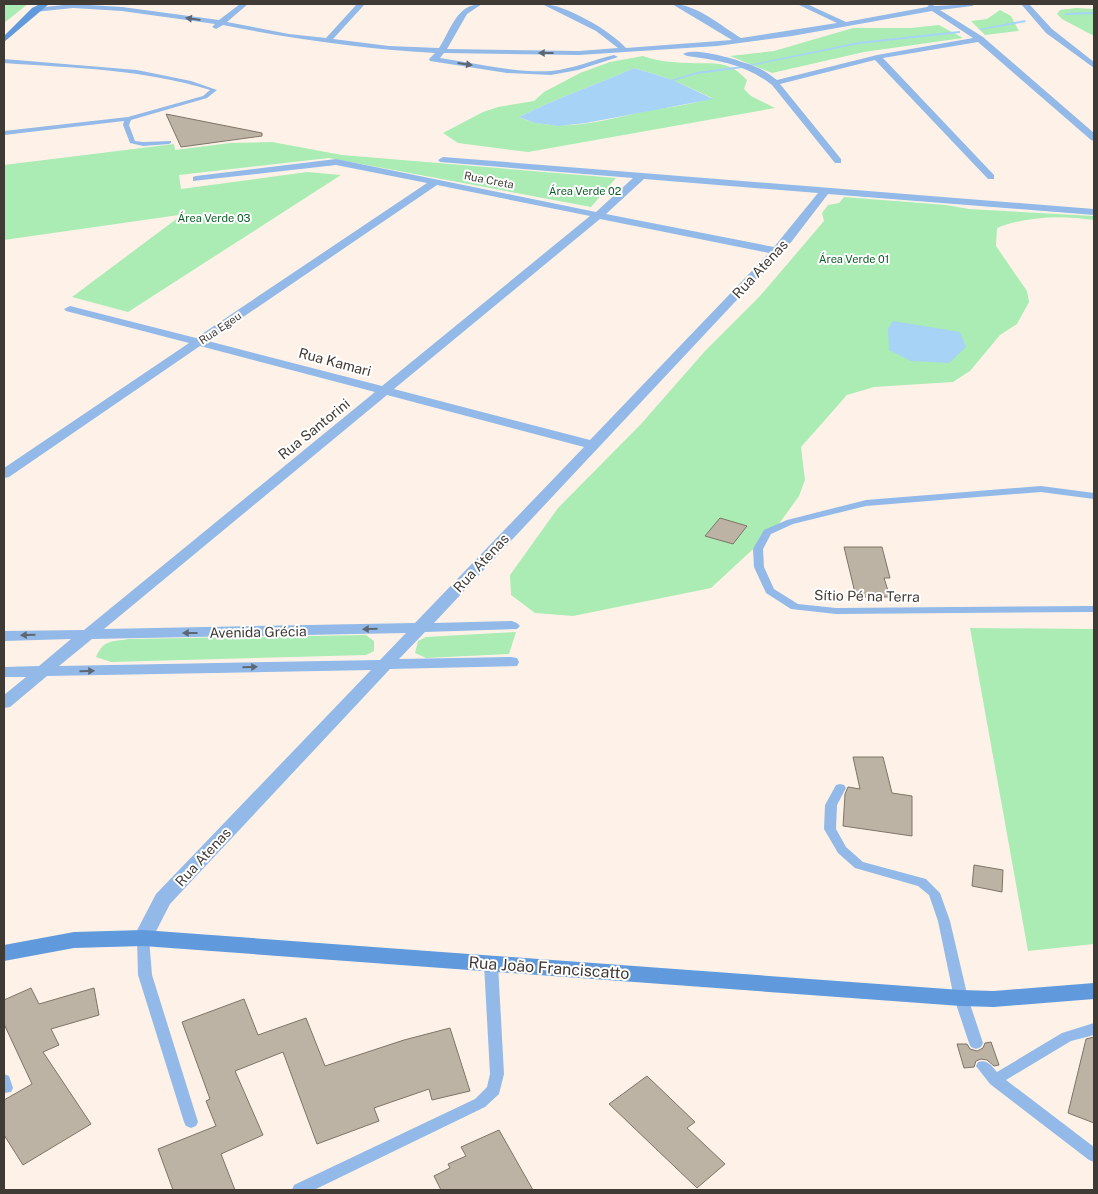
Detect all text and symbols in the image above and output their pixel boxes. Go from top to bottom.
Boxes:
one-way arrow [185,15,201,23]
one-way arrow [538,49,554,57]
one-way arrow [457,60,473,68]
street label: Rua Creta [463,169,515,191]
park label: Área Verde 02 [549,184,622,197]
park label: Área Verde 03 [177,211,251,224]
street label: Rua Atenas [729,237,791,301]
park label: Área Verde 01 [819,252,889,265]
street label: Rua Egeu [197,309,243,347]
street label: Rua Kamari [297,345,373,379]
street label: Rua Santorini [275,395,353,463]
street label: Rua Atenas [450,531,512,595]
street label: Sítio Pé na Terra [814,587,920,605]
street label: Avenida Grécia [209,623,307,641]
one-way arrow [362,626,378,634]
one-way arrow [182,629,198,637]
one-way arrow [19,632,35,640]
one-way arrow [242,663,258,671]
one-way arrow [80,667,96,675]
street label: Rua Atenas [172,825,234,889]
street label: Rua João Franciscatto [468,953,630,983]

